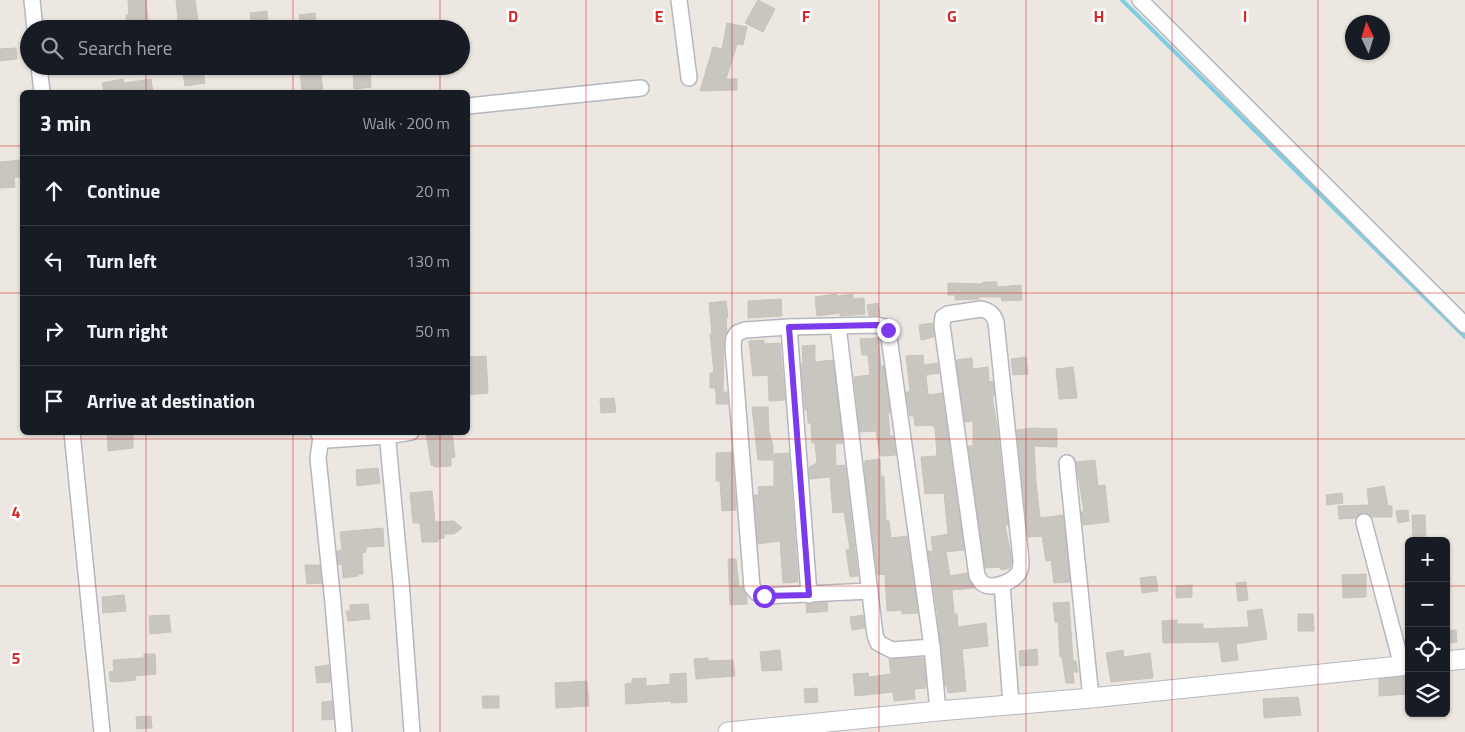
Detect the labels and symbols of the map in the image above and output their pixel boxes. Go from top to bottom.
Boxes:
text: D [508,4,518,28]
text: E [655,4,664,28]
text: F [802,4,811,28]
text: G [947,4,957,28]
text: H [1094,4,1104,28]
text: I [1243,4,1247,28]
north arrow [1345,15,1390,60]
route end [877,319,900,342]
text: 4 [12,500,21,524]
route start [753,585,776,608]
text: 5 [12,646,21,670]

